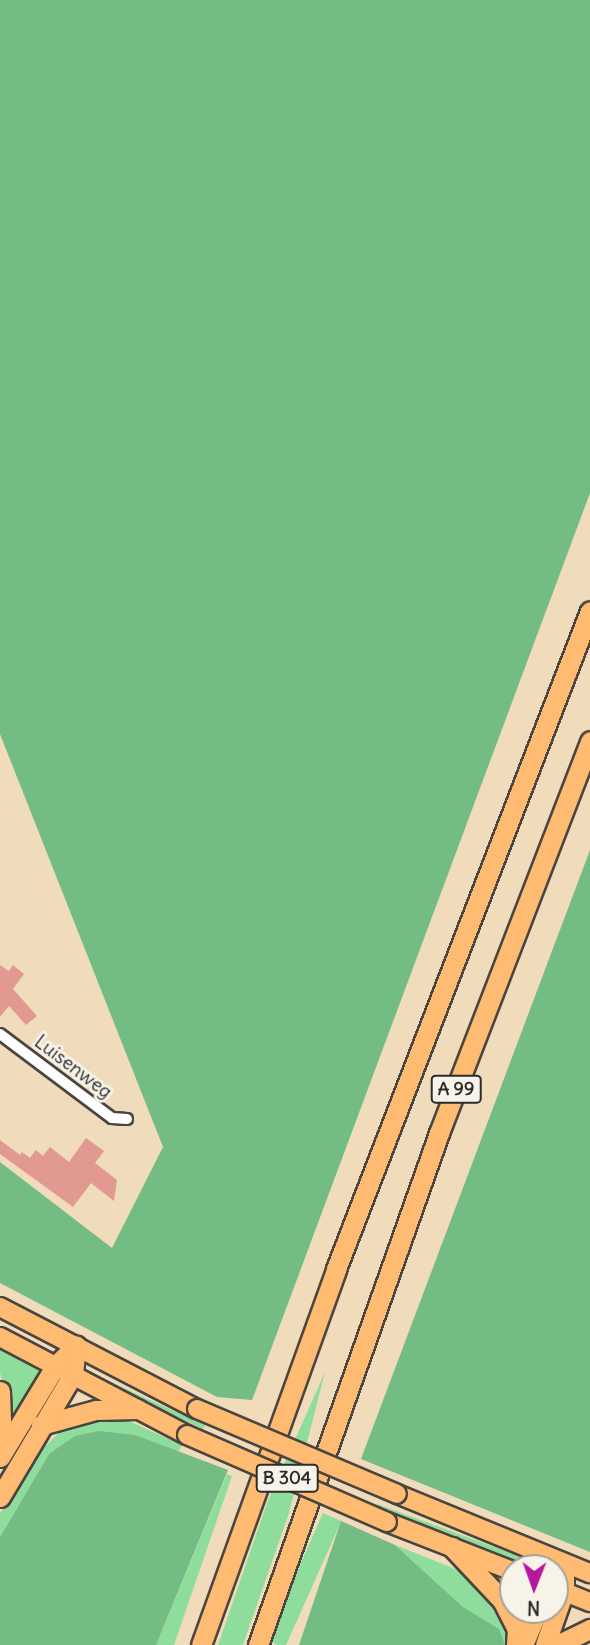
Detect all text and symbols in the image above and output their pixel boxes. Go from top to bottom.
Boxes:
street label: Luisenweg [30,1031,116,1103]
road number: A 99 [430,1074,482,1104]
road number: B 304 [256,1464,318,1492]
north arrow [499,1554,569,1624]
text: N [527,1596,540,1620]

